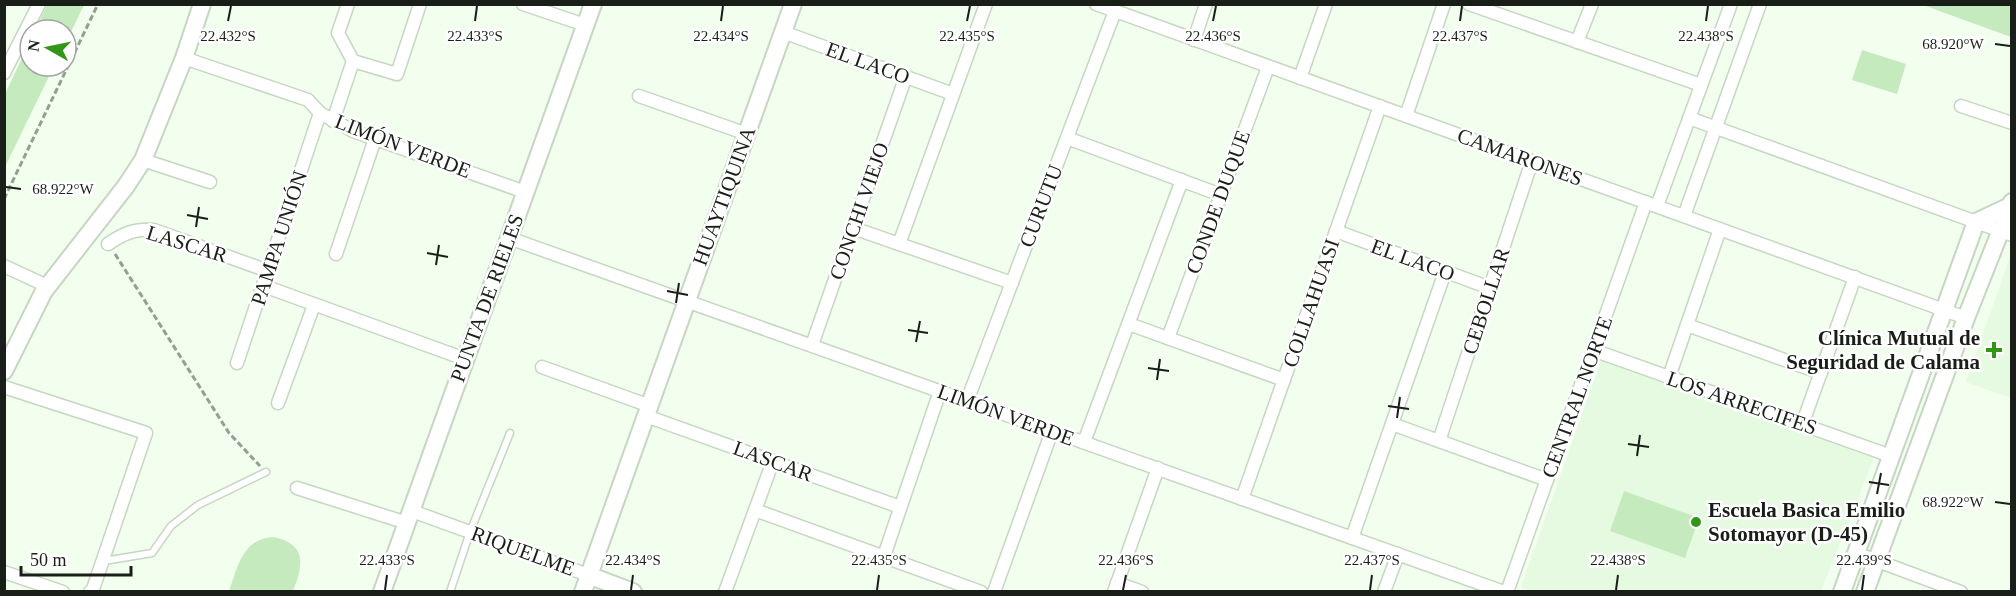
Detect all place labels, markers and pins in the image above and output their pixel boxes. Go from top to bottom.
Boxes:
place label: Clínica Mutual de Seguridad de Calama [1786,326,1980,374]
marker: Clínica Mutual de Seguridad de Calama [1985,341,2003,359]
place label: Escuela Basica Emilio Sotomayor (D-45) [1708,498,1905,546]
marker: Escuela Basica Emilio Sotomayor (D-45) [1689,515,1703,529]

